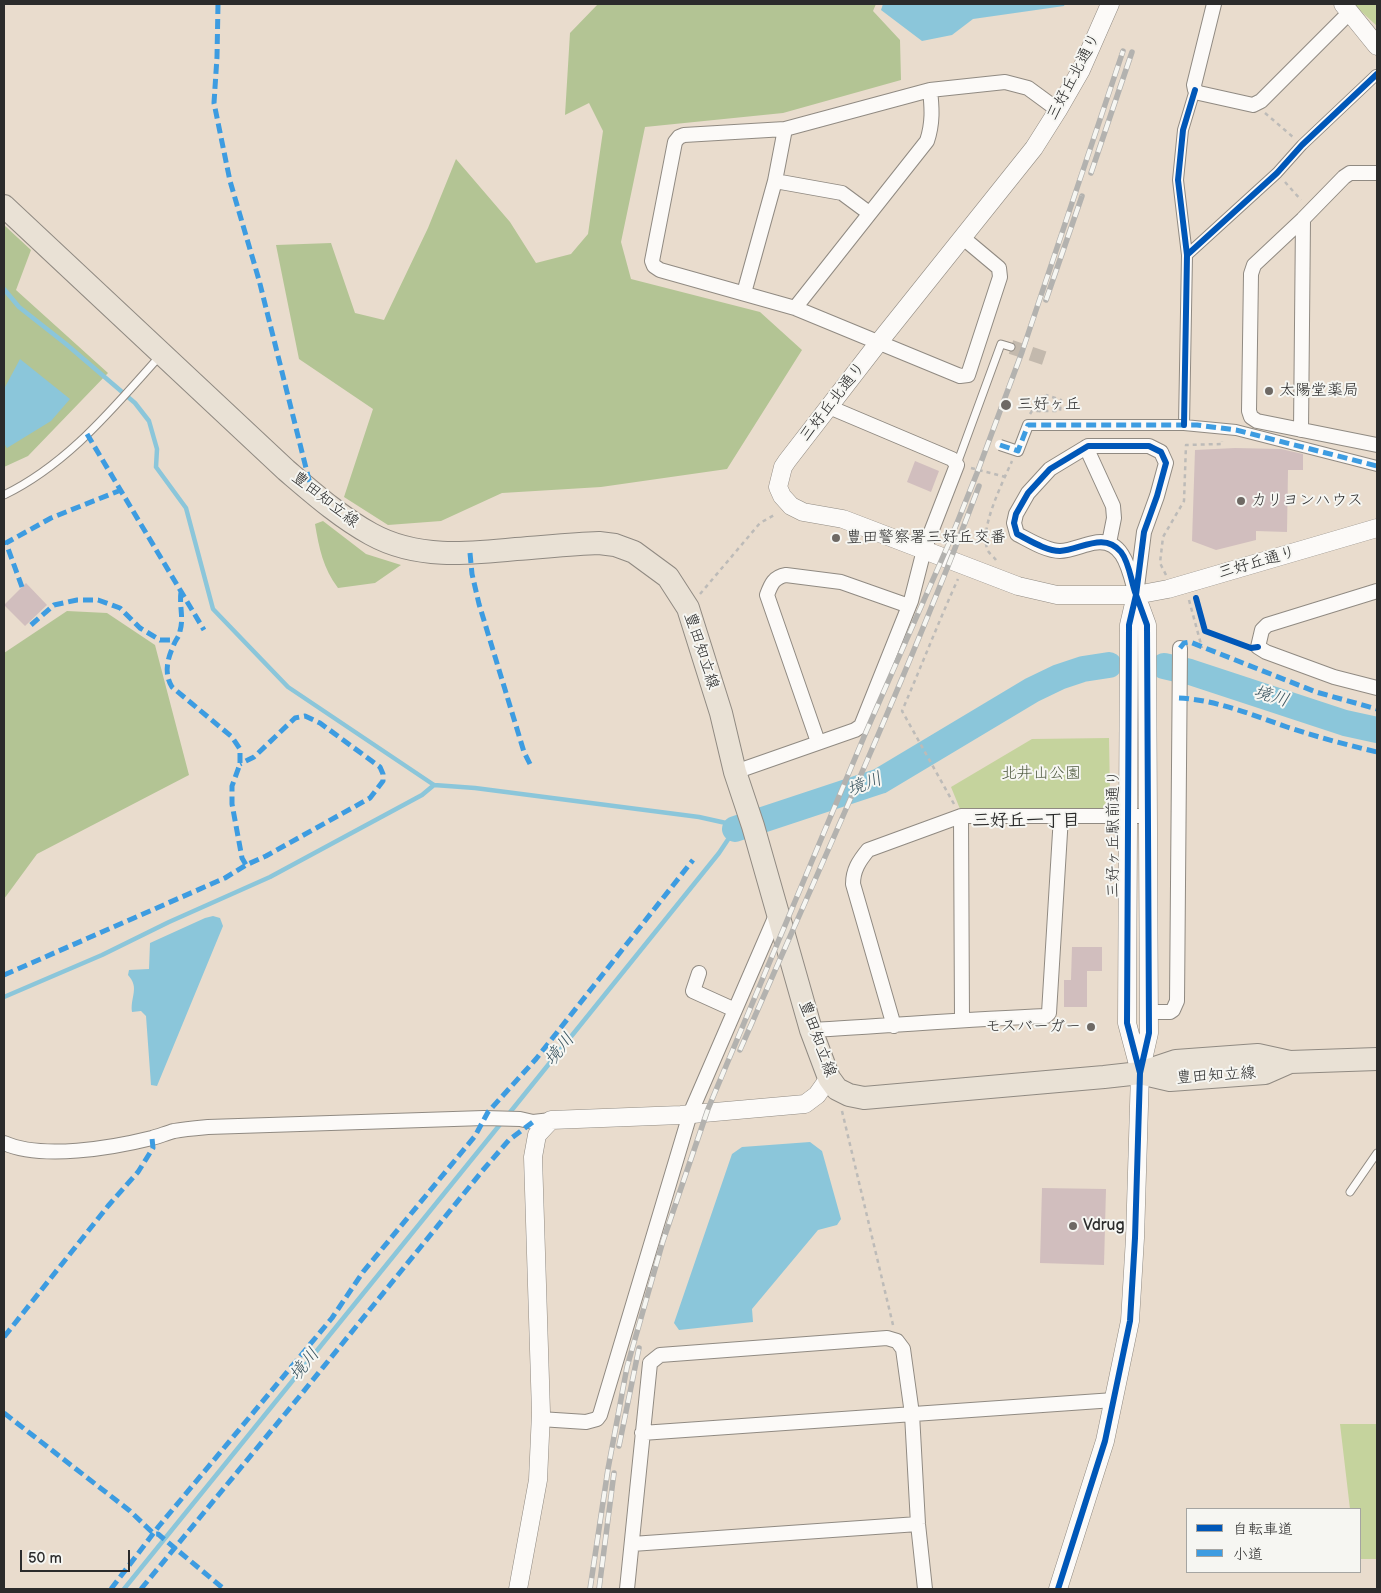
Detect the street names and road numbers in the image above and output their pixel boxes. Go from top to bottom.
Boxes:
street label: 三好丘北通り [1043,30,1105,124]
street label: 三好丘北通り [796,358,870,446]
street label: 豊田知立線 [288,468,362,532]
street label: 三好丘通り [1216,543,1298,583]
street label: 豊田知立線 [680,610,722,692]
street label: 三好ヶ丘駅前通り [1104,770,1124,898]
street label: 豊田知立線 [794,998,840,1080]
street label: 豊田知立線 [1175,1064,1257,1088]

